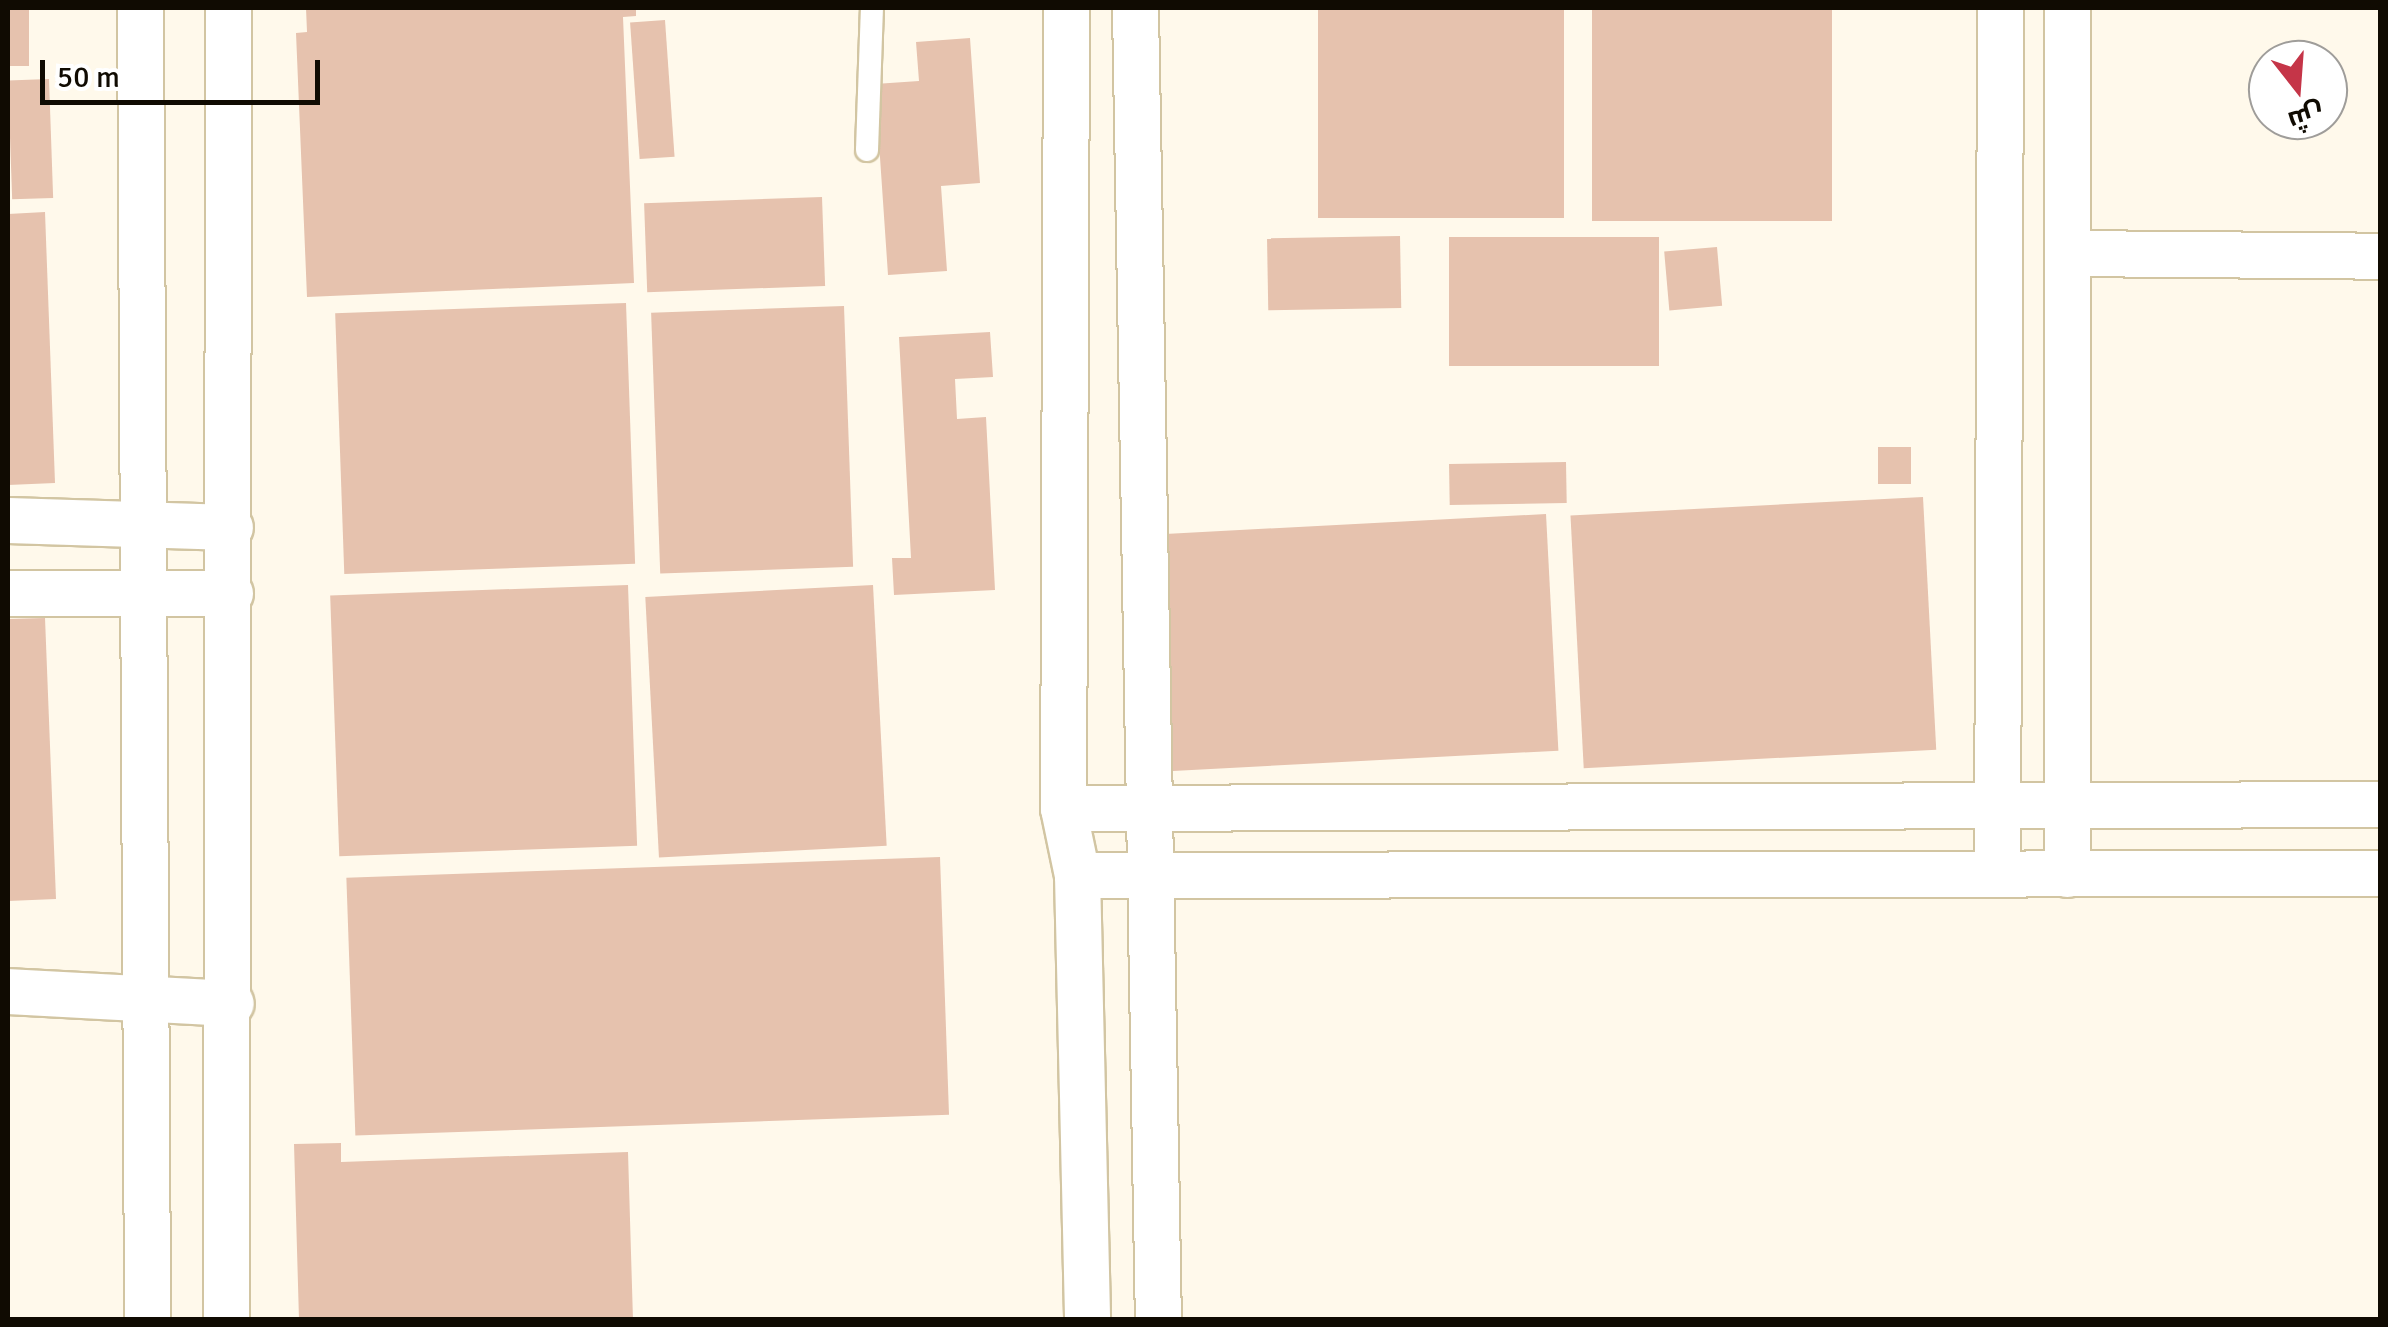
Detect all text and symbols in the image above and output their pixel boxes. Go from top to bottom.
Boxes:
scale bar [45,40,325,102]
north arrow [2248,40,2348,140]
text: 50 m [57,59,120,96]
text: ش [2284,95,2328,138]

